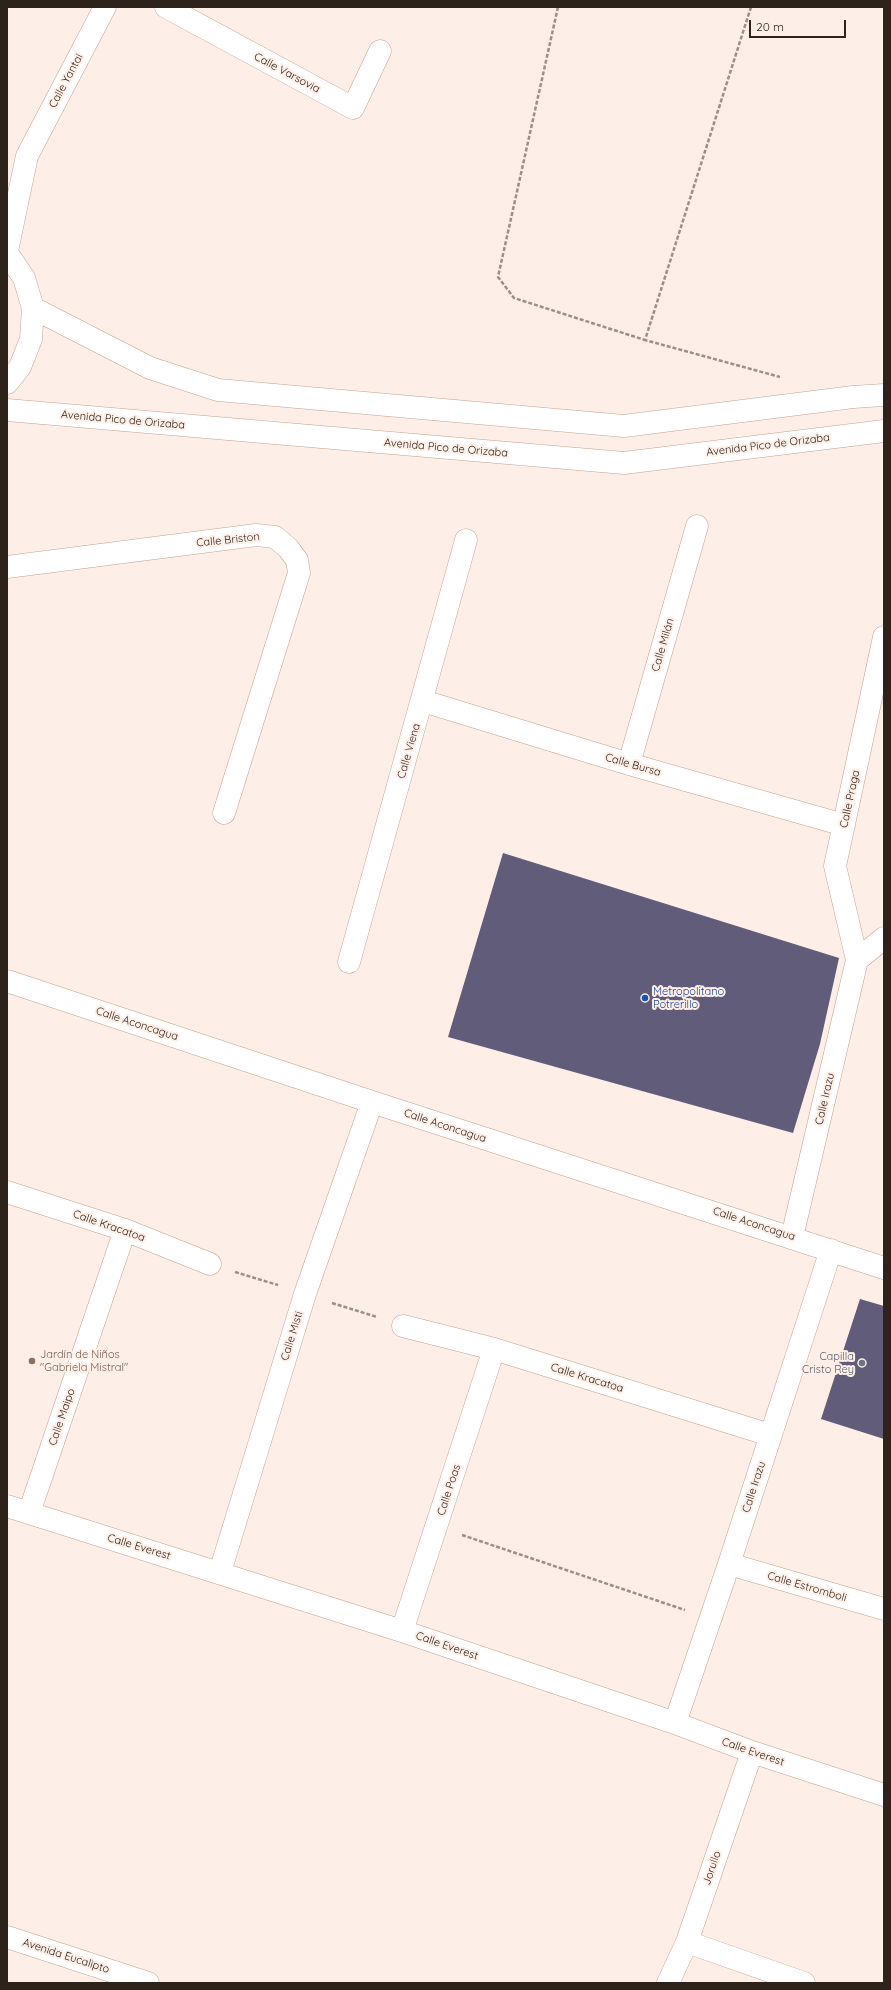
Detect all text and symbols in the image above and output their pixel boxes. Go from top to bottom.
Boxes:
scale bar [751,12,848,38]
text: 20 m [756,19,784,34]
street label: Calle Varsovia [252,50,322,96]
street label: Calle Yantai [46,52,86,110]
street label: Avenida Pico de Orizaba [61,408,185,432]
street label: Avenida Pico de Orizaba [706,431,830,459]
street label: Avenida Pico de Orizaba [384,436,508,460]
street label: Calle Briston [196,530,260,550]
street label: Calle Milán [649,617,677,673]
street label: Calle Viena [395,722,423,780]
street label: Calle Bursa [604,751,662,779]
street label: Calle Praga [837,769,863,829]
place label: Metropolitano Potrerillo [653,985,724,1011]
marker: Metropolitano Potrerillo [640,993,650,1003]
street label: Calle Aconcagua [94,1004,180,1044]
street label: Calle Irazu [813,1072,837,1126]
street label: Calle Aconcagua [402,1106,488,1146]
street label: Calle Aconcagua [711,1204,797,1244]
street label: Calle Kracatoa [71,1207,147,1245]
street label: Calle Misti [278,1310,306,1362]
place label: Jardín de Niños "Gabriela Mistral" [40,1348,128,1374]
place label: Capilla Cristo Rey [802,1350,854,1376]
marker: Jardín de Niños "Gabriela Mistral" [27,1356,37,1366]
marker: Capilla Cristo Rey [857,1358,867,1368]
street label: Calle Kracatoa [549,1361,625,1395]
street label: Calle Maipo [46,1387,78,1447]
street label: Calle Irazu [740,1460,768,1514]
street label: Calle Poas [435,1463,463,1517]
street label: Calle Everest [106,1531,172,1563]
street label: Calle Estromboli [766,1569,848,1605]
street label: Calle Everest [414,1629,480,1663]
street label: Calle Everest [720,1735,786,1769]
street label: Jorullo [700,1849,724,1887]
street label: Avenida Eucalipto [21,1936,111,1976]

